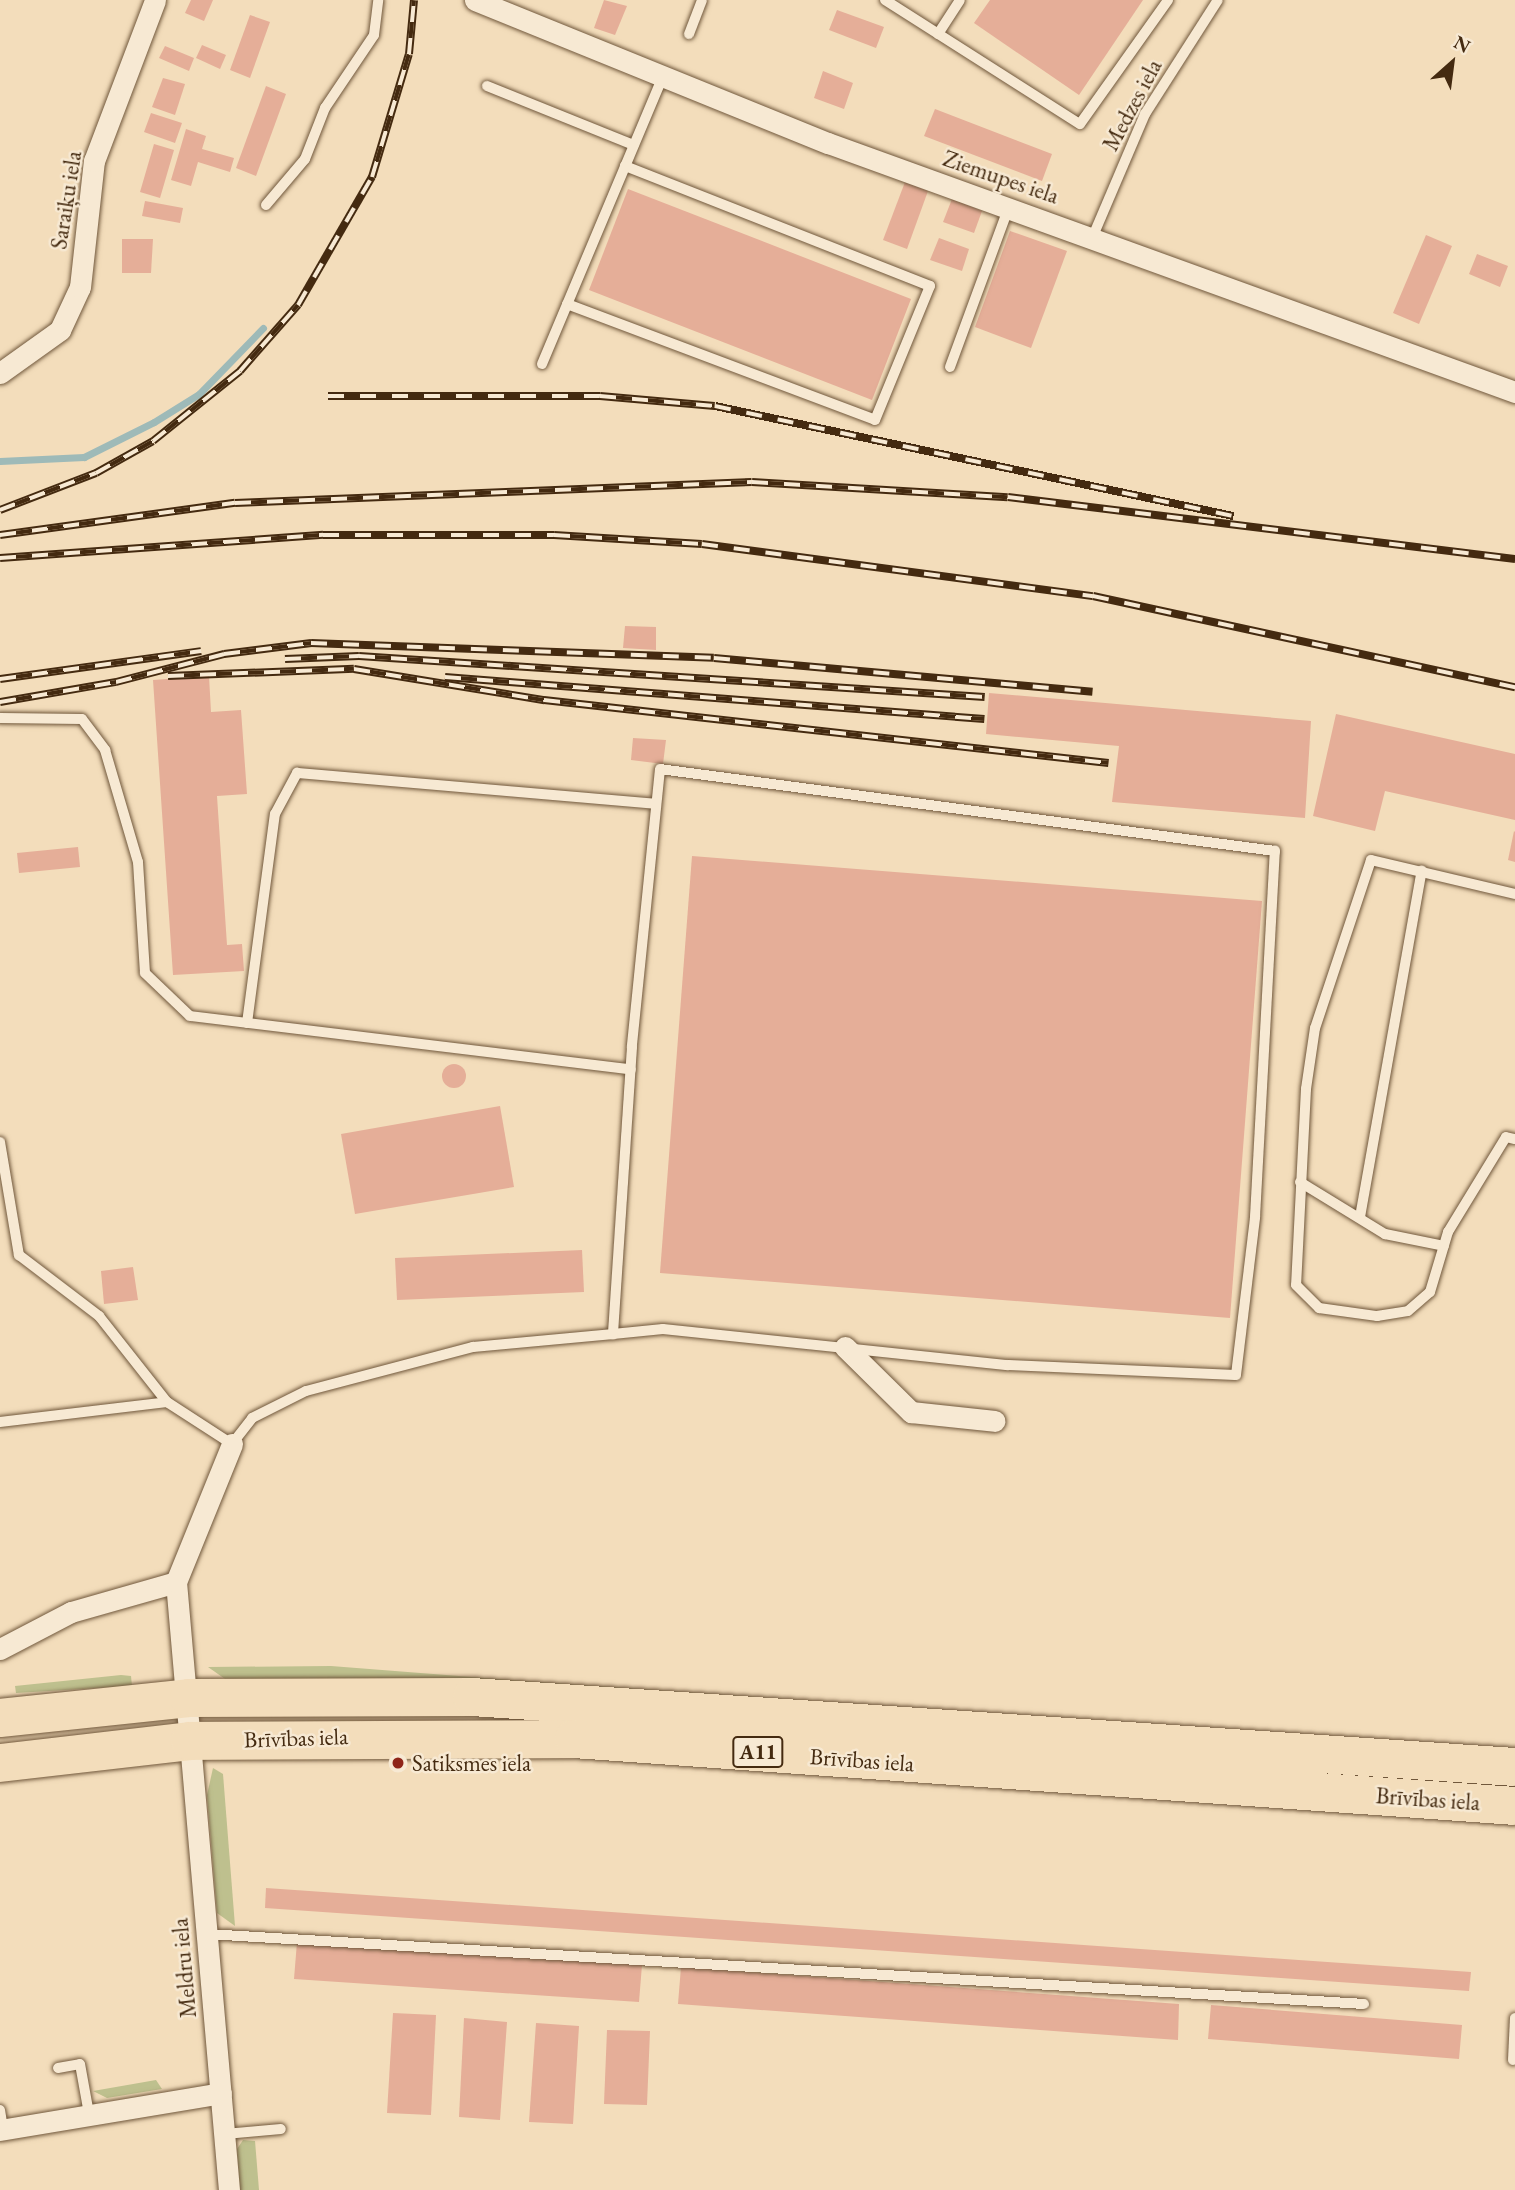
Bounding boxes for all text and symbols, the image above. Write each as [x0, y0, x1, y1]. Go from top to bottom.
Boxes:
north arrow [1417, 28, 1487, 98]
text: N [1449, 29, 1475, 59]
street label: Medzes iela [1096, 55, 1168, 155]
street label: Ziemupes iela [939, 144, 1063, 210]
street label: Saraiķu iela [45, 149, 87, 251]
street label: Brīvības iela [243, 1722, 349, 1754]
road number: A11 [732, 1734, 784, 1770]
street label: Brīvības iela [809, 1743, 915, 1777]
place label: Satiksmes iela [412, 1749, 531, 1777]
marker: Satiksmes iela [390, 1755, 406, 1771]
street label: Brīvības iela [1375, 1782, 1481, 1816]
street label: Meldru iela [166, 1917, 202, 2019]

